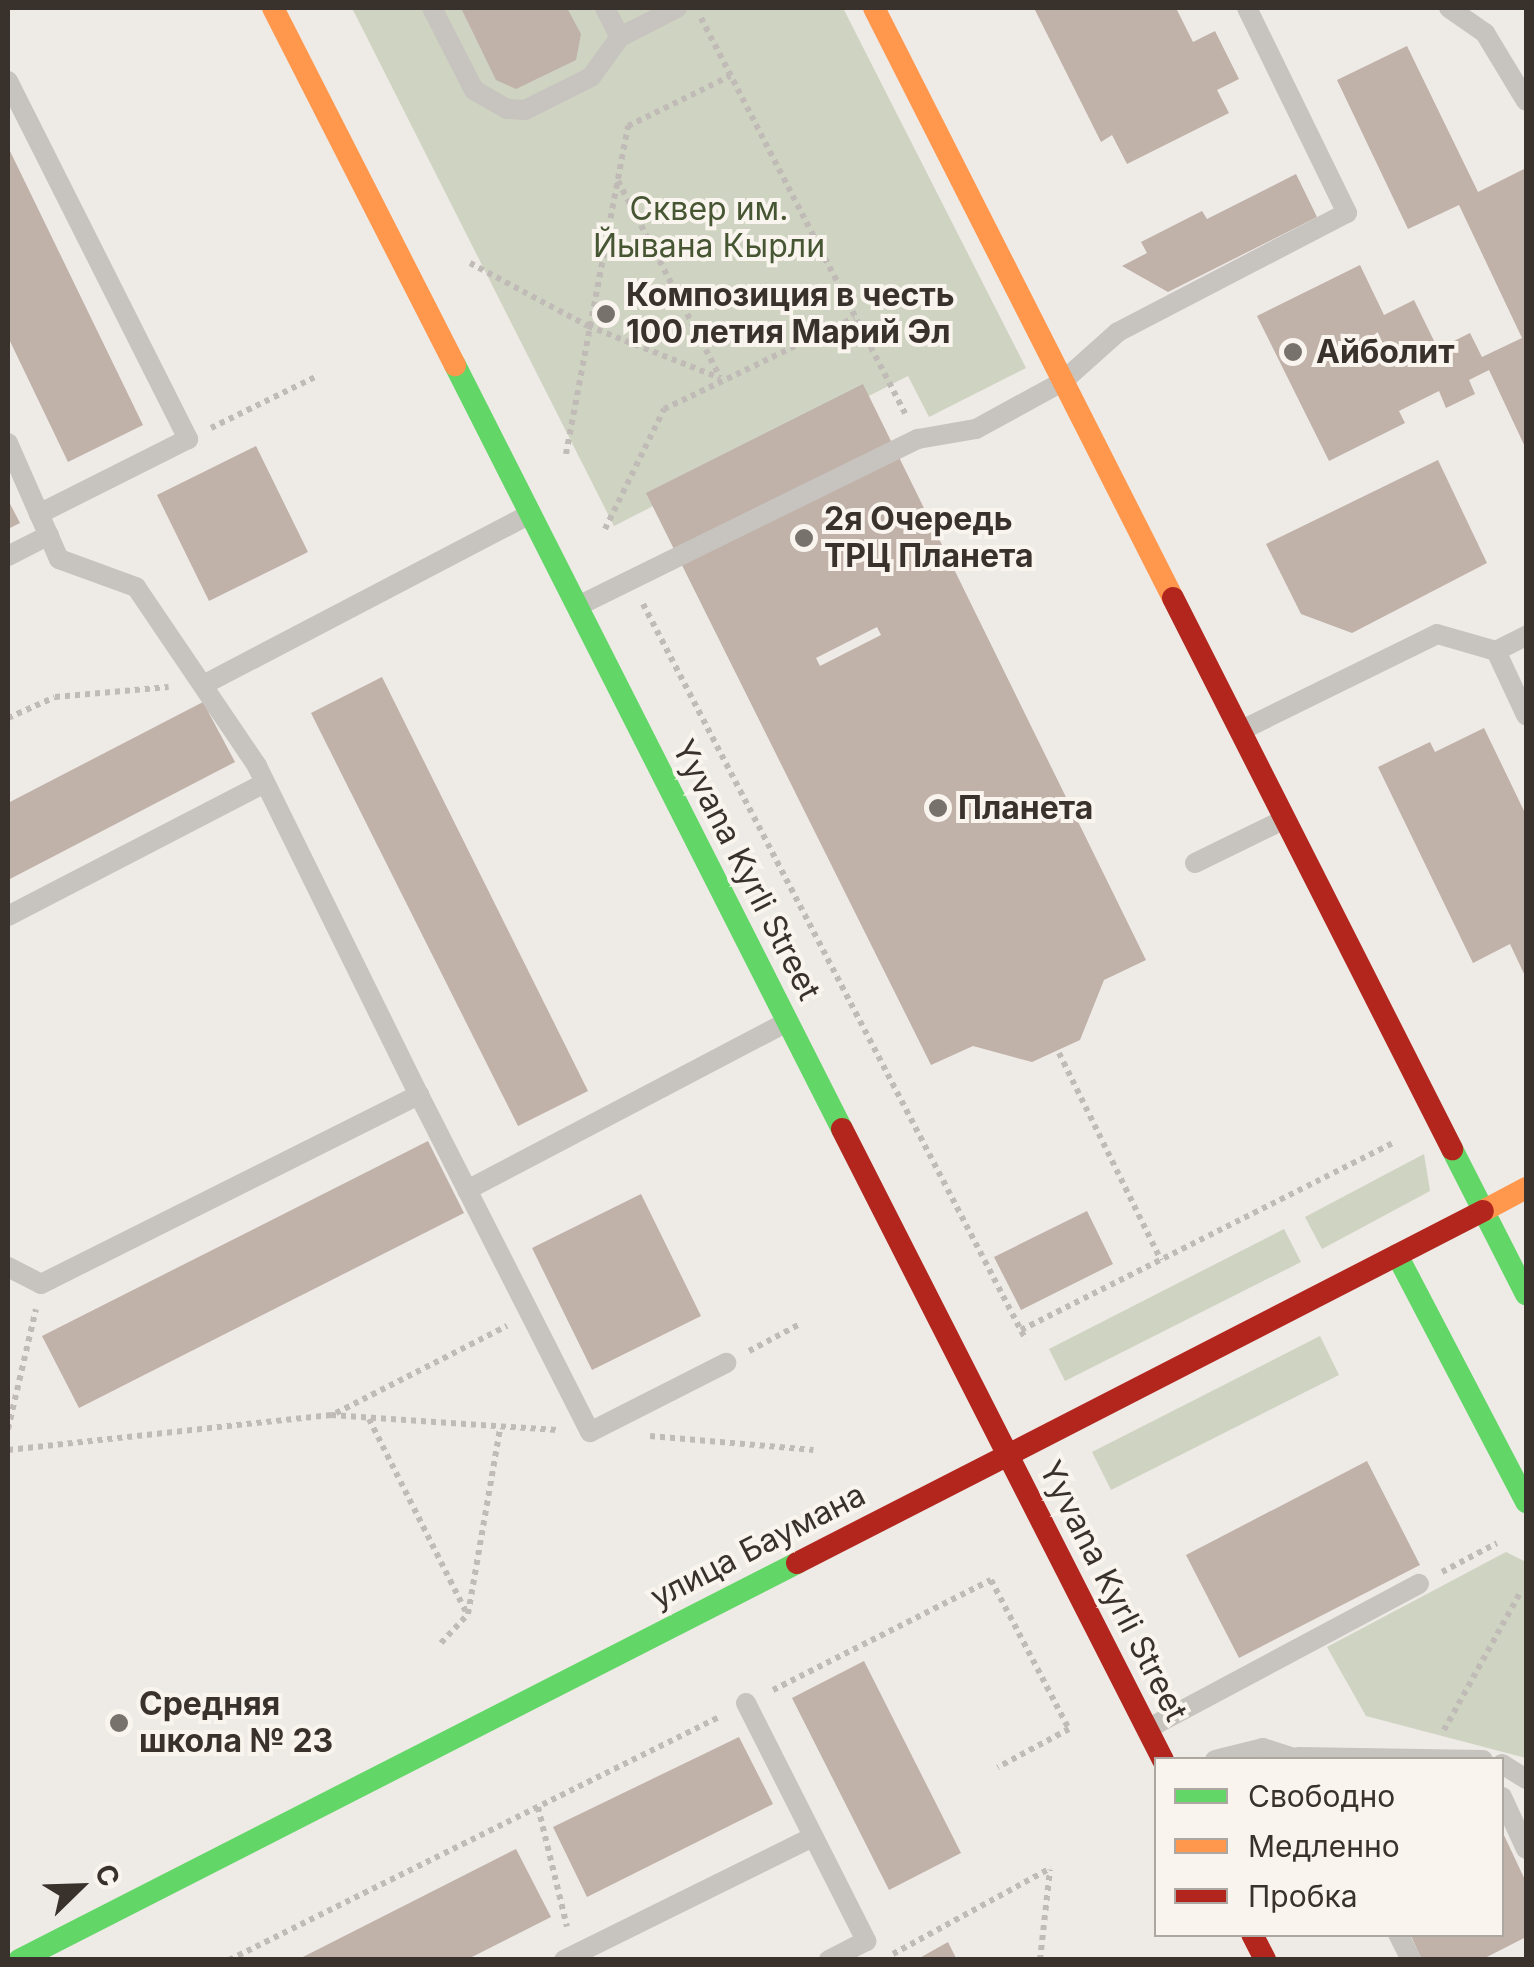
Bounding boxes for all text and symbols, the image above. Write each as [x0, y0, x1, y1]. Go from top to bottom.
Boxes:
park label: Сквер им. Йывана Кырли [593, 191, 825, 266]
place label: Композиция в честь 100 летия Марий Эл [626, 277, 955, 352]
marker: Композиция в честь 100 летия Марий Эл [595, 303, 617, 325]
place label: Айболит [1316, 333, 1455, 371]
marker: Айболит [1280, 339, 1306, 365]
place label: 2я Очередь ТРЦ Планета [824, 501, 1033, 576]
marker: 2я Очередь ТРЦ Планета [793, 527, 815, 549]
street label: Yyvana Kyrli Street [664, 733, 828, 1007]
place label: Планета [958, 789, 1093, 827]
marker: Планета [927, 797, 949, 819]
street label: Yyvana Kyrli Street [1031, 1454, 1195, 1728]
street label: улица Баумана [644, 1475, 872, 1617]
place label: Средняя школа № 23 [139, 1686, 333, 1761]
marker: Средняя школа № 23 [108, 1712, 130, 1734]
legend [1154, 1757, 1504, 1937]
text: Свободно [1248, 1778, 1395, 1814]
text: Медленно [1248, 1828, 1400, 1864]
north arrow [30, 1837, 130, 1937]
text: С [88, 1859, 127, 1891]
text: Пробка [1248, 1878, 1358, 1914]

